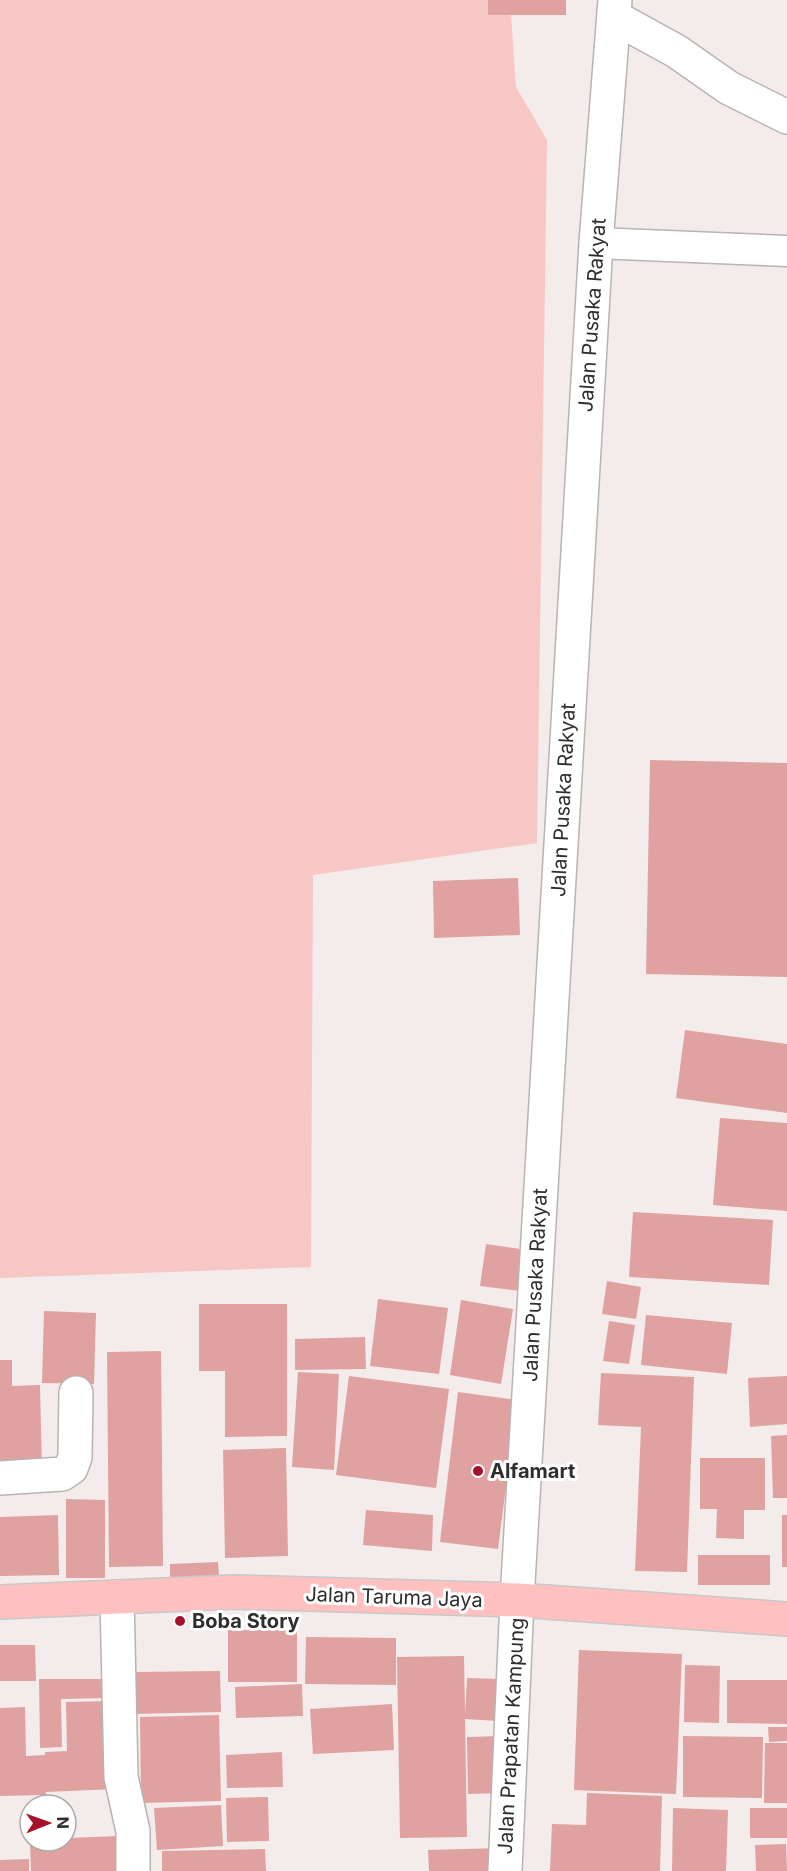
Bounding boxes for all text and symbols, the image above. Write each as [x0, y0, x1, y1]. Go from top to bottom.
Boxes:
street label: Jalan Pusaka Rakyat [573, 217, 611, 413]
street label: Jalan Pusaka Rakyat [546, 702, 580, 898]
street label: Jalan Pusaka Rakyat [518, 1187, 552, 1383]
place label: Alfamart [490, 1459, 575, 1483]
marker: Alfamart [471, 1464, 485, 1478]
street label: Jalan Taruma Jaya [305, 1582, 483, 1612]
place label: Boba Story [192, 1609, 300, 1633]
marker: Boba Story [173, 1614, 187, 1628]
street label: Jalan Prapatan Kampung [493, 1617, 529, 1855]
north arrow [18, 1793, 78, 1853]
text: N [53, 1816, 73, 1829]

